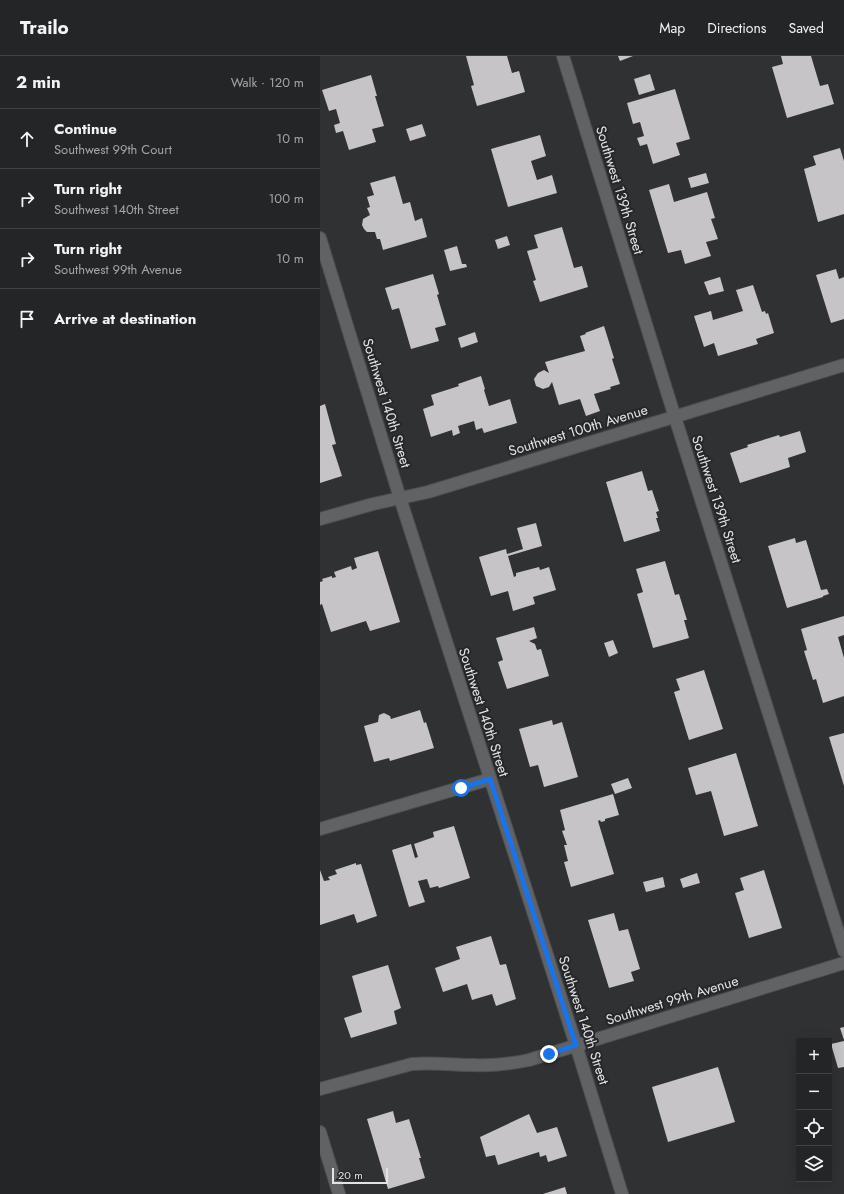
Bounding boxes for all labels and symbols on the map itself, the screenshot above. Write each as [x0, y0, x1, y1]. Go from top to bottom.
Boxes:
street label: Southwest 139th Street [591, 123, 649, 257]
street label: Southwest 140th Street [358, 336, 416, 471]
street label: Southwest 100th Avenue [506, 399, 650, 461]
street label: Southwest 139th Street [687, 432, 747, 566]
street label: Southwest 140th Street [454, 645, 514, 780]
route start [452, 779, 470, 797]
street label: Southwest 140th Street [554, 953, 614, 1088]
street label: Southwest 99th Avenue [603, 970, 741, 1030]
route end [540, 1045, 558, 1063]
scale bar [332, 1166, 388, 1185]

